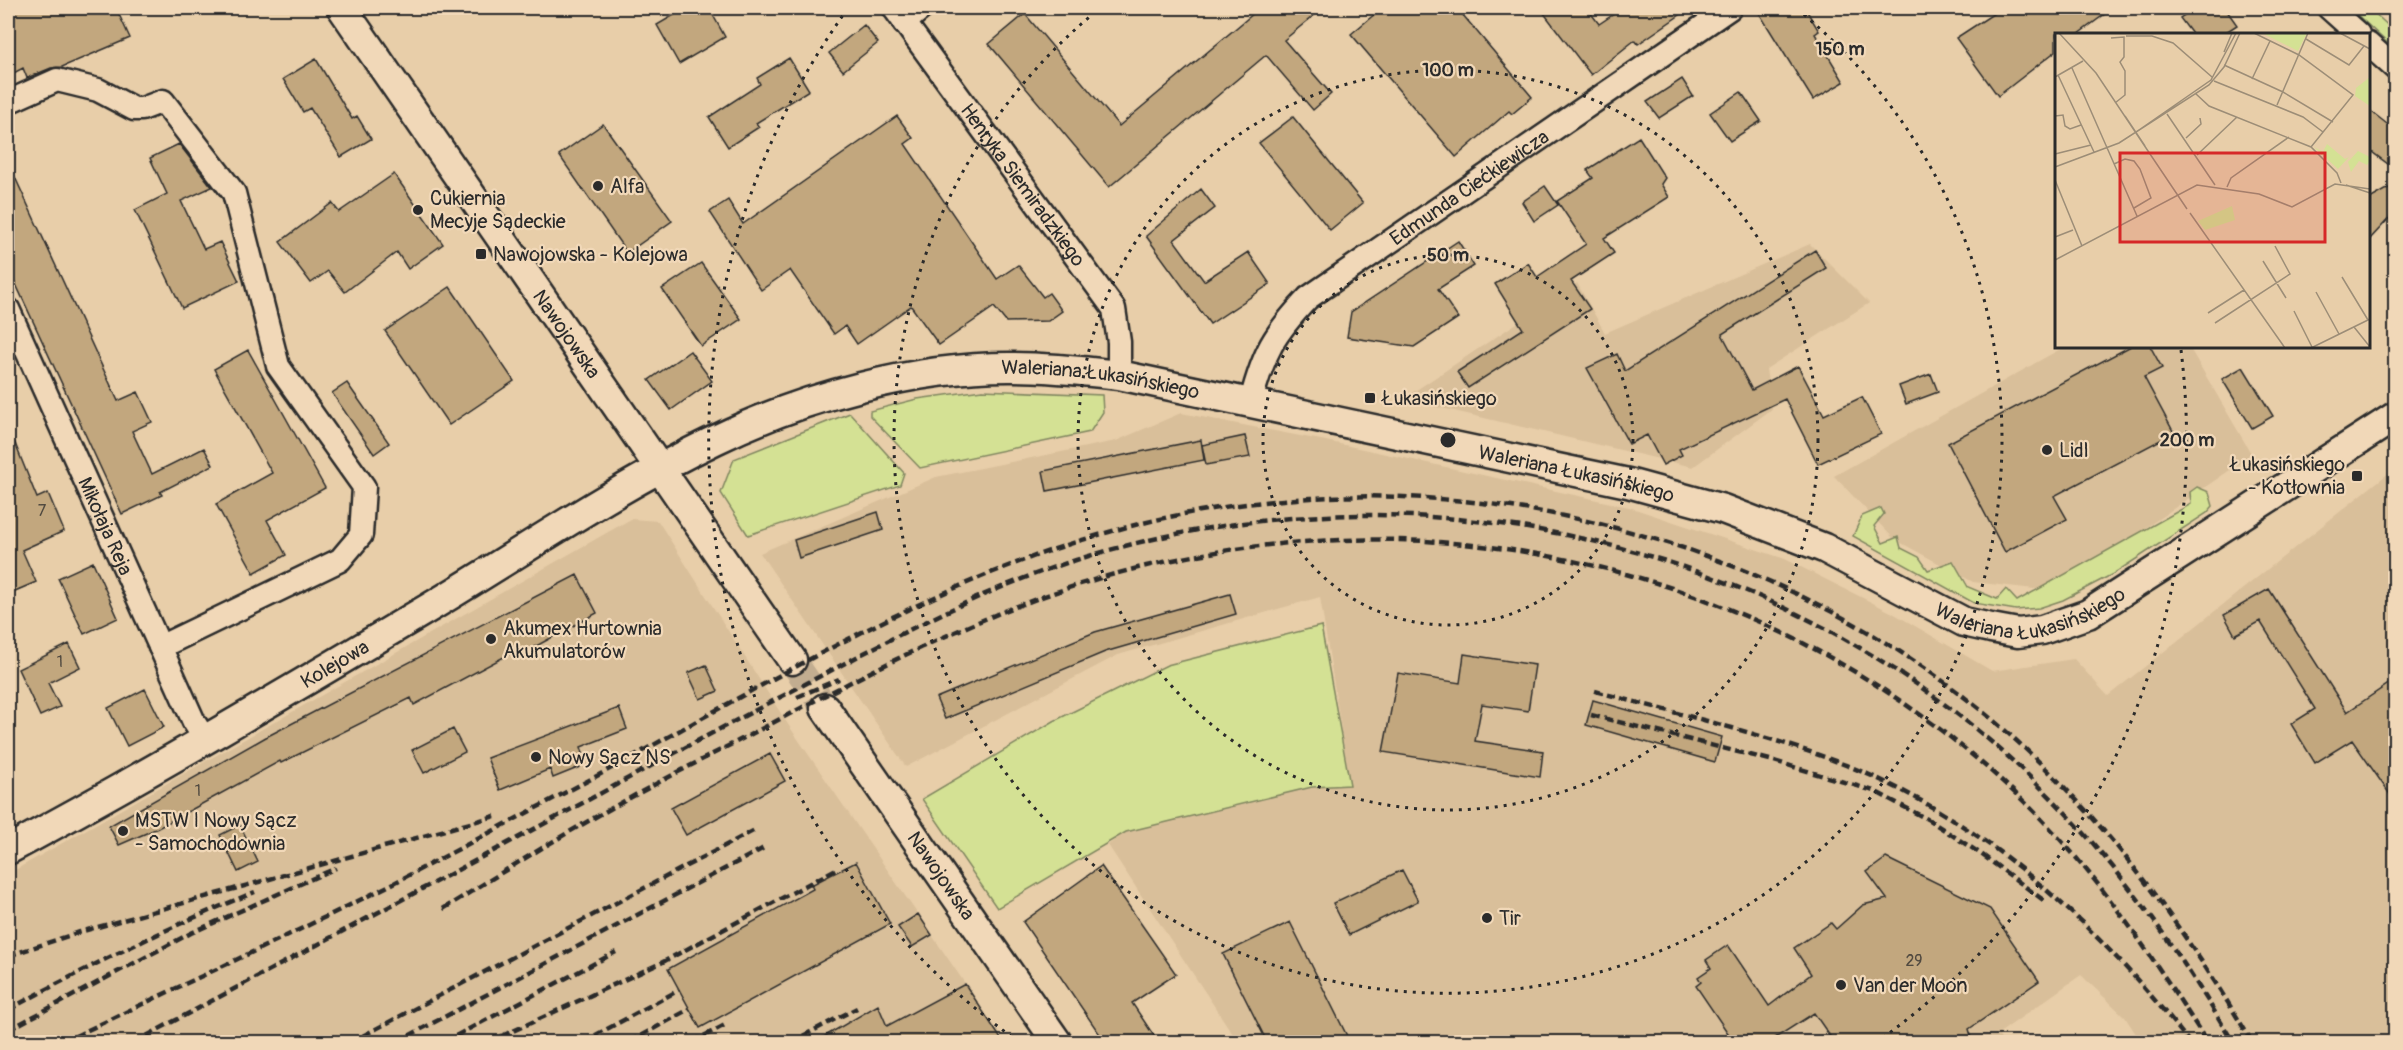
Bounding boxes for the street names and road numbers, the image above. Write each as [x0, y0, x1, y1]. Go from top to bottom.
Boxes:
street label: Henryka Siemiradzkiego [955, 98, 1091, 271]
street label: Edmunda Ciećkiewicza [1385, 124, 1554, 251]
street label: Nawojowska [528, 285, 606, 383]
street label: Waleriana Łukasińskiego [1001, 354, 1202, 404]
street label: Waleriana Łukasińskiego [1476, 439, 1677, 508]
street label: Mikołaja Reja [73, 473, 139, 579]
street label: Waleriana Łukasińskiego [1931, 581, 2130, 646]
street label: Kolejowa [296, 634, 373, 694]
street label: Nawojowska [902, 826, 981, 925]

